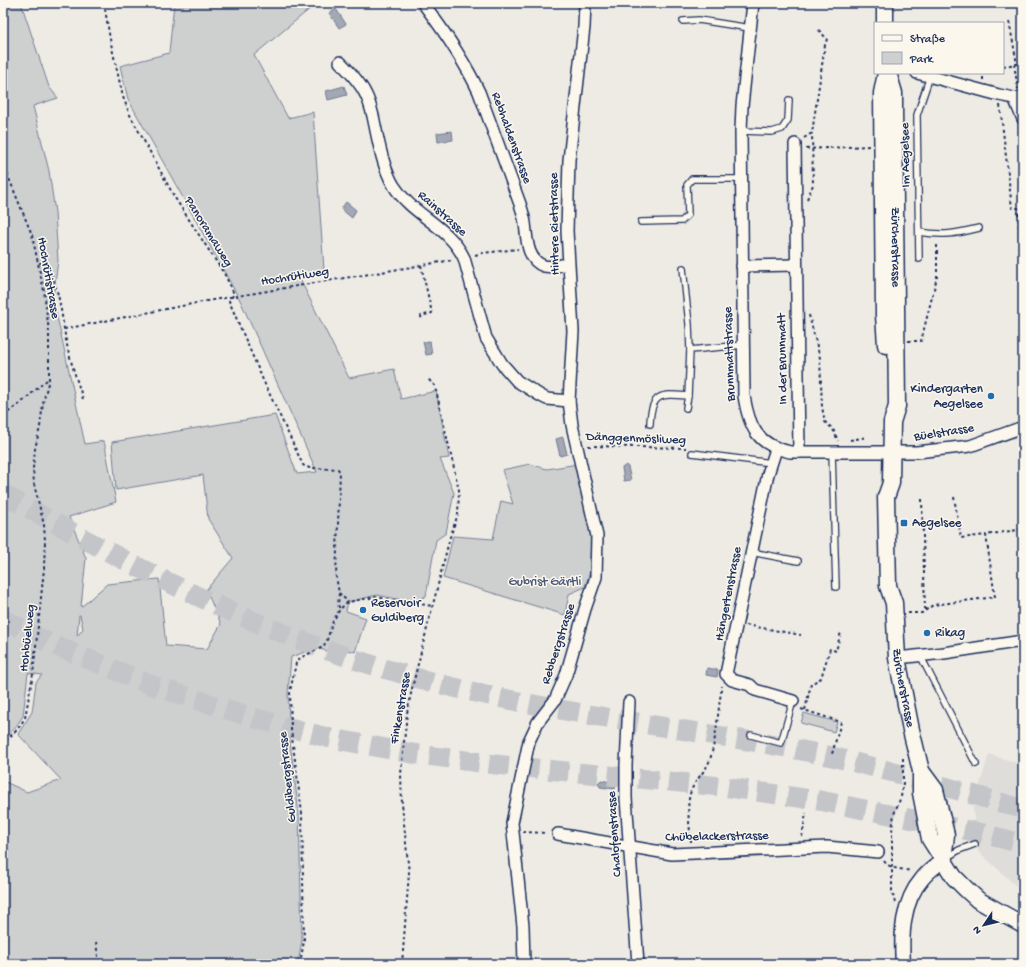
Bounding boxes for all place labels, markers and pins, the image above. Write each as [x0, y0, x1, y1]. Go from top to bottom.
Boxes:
place label: Kindergarten Aegelsee [911, 382, 984, 412]
marker: Kindergarten Aegelsee [986, 391, 996, 401]
place label: Aegelsee [912, 516, 962, 531]
marker: Aegelsee [899, 518, 909, 528]
place label: Reservoir Guldiberg [371, 596, 424, 626]
marker: Reservoir Guldiberg [358, 605, 368, 615]
place label: Rikag [935, 626, 965, 641]
marker: Rikag [922, 628, 932, 638]

